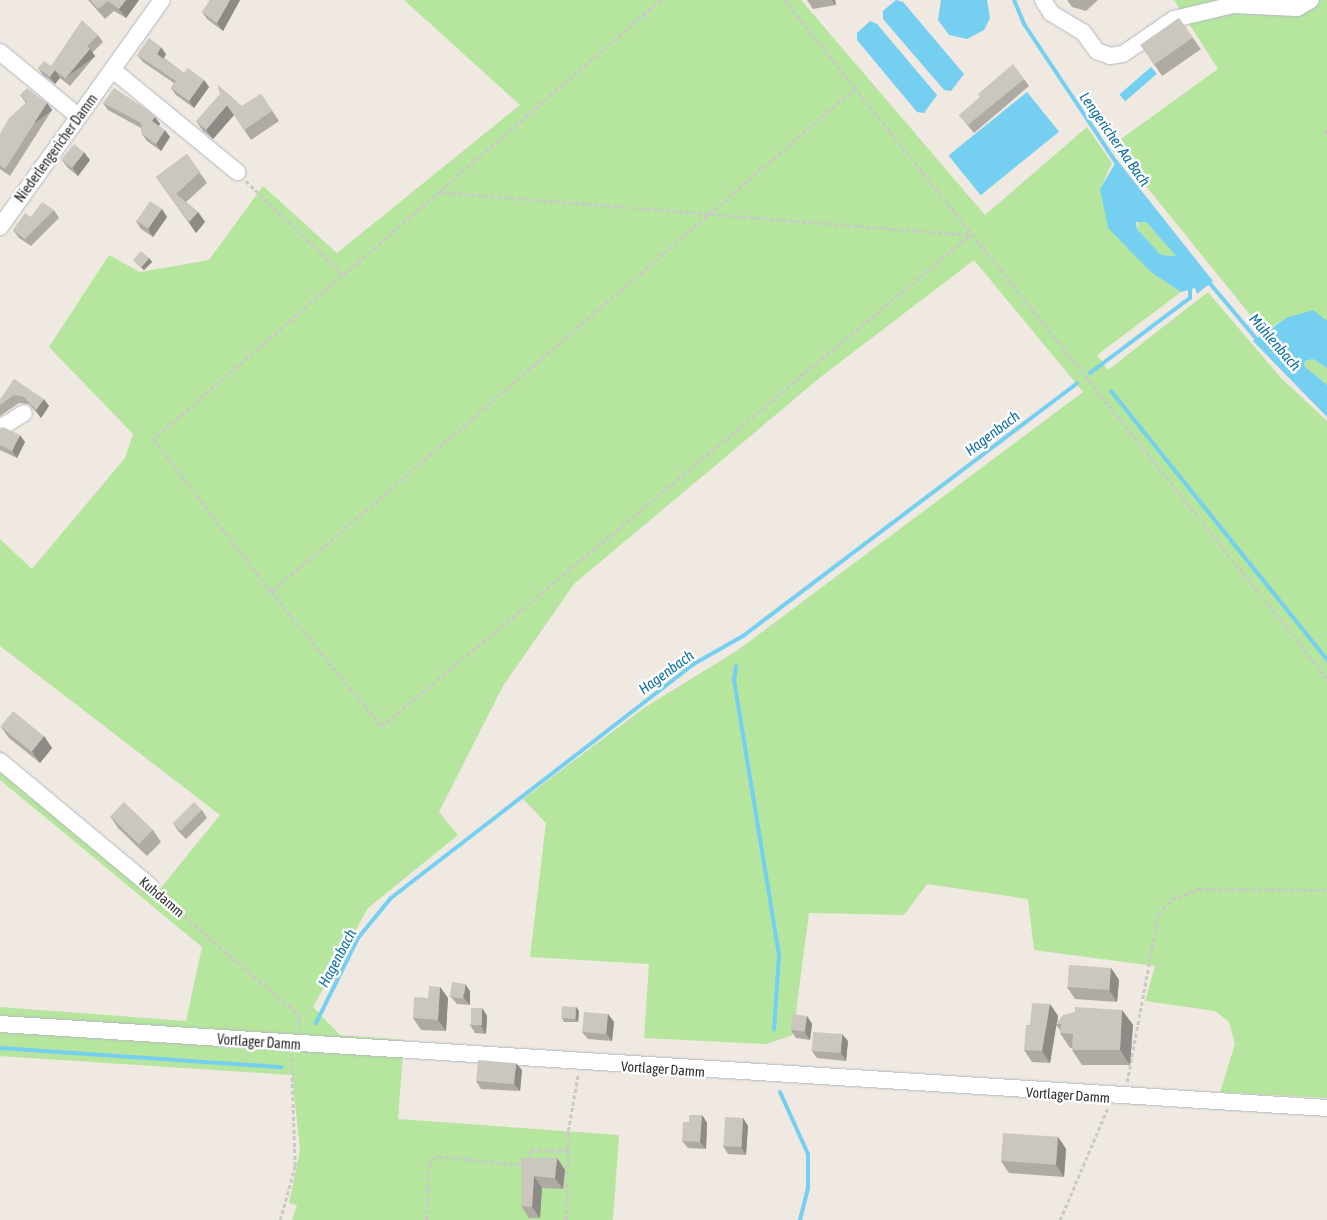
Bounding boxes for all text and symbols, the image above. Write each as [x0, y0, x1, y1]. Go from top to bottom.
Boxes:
water label: Lengericher Aa Bach [1076, 88, 1154, 190]
street label: Niederlengericher Damm [11, 91, 101, 205]
water label: Mühlenbach [1245, 310, 1305, 374]
water label: Hagenbach [961, 407, 1023, 459]
water label: Hagenbach [635, 646, 697, 698]
street label: Kuhdamm [136, 873, 188, 921]
water label: Hagenbach [314, 926, 360, 990]
street label: Vortlager Damm [217, 1031, 301, 1053]
street label: Vortlager Damm [621, 1058, 705, 1080]
street label: Vortlager Damm [1026, 1084, 1110, 1106]

